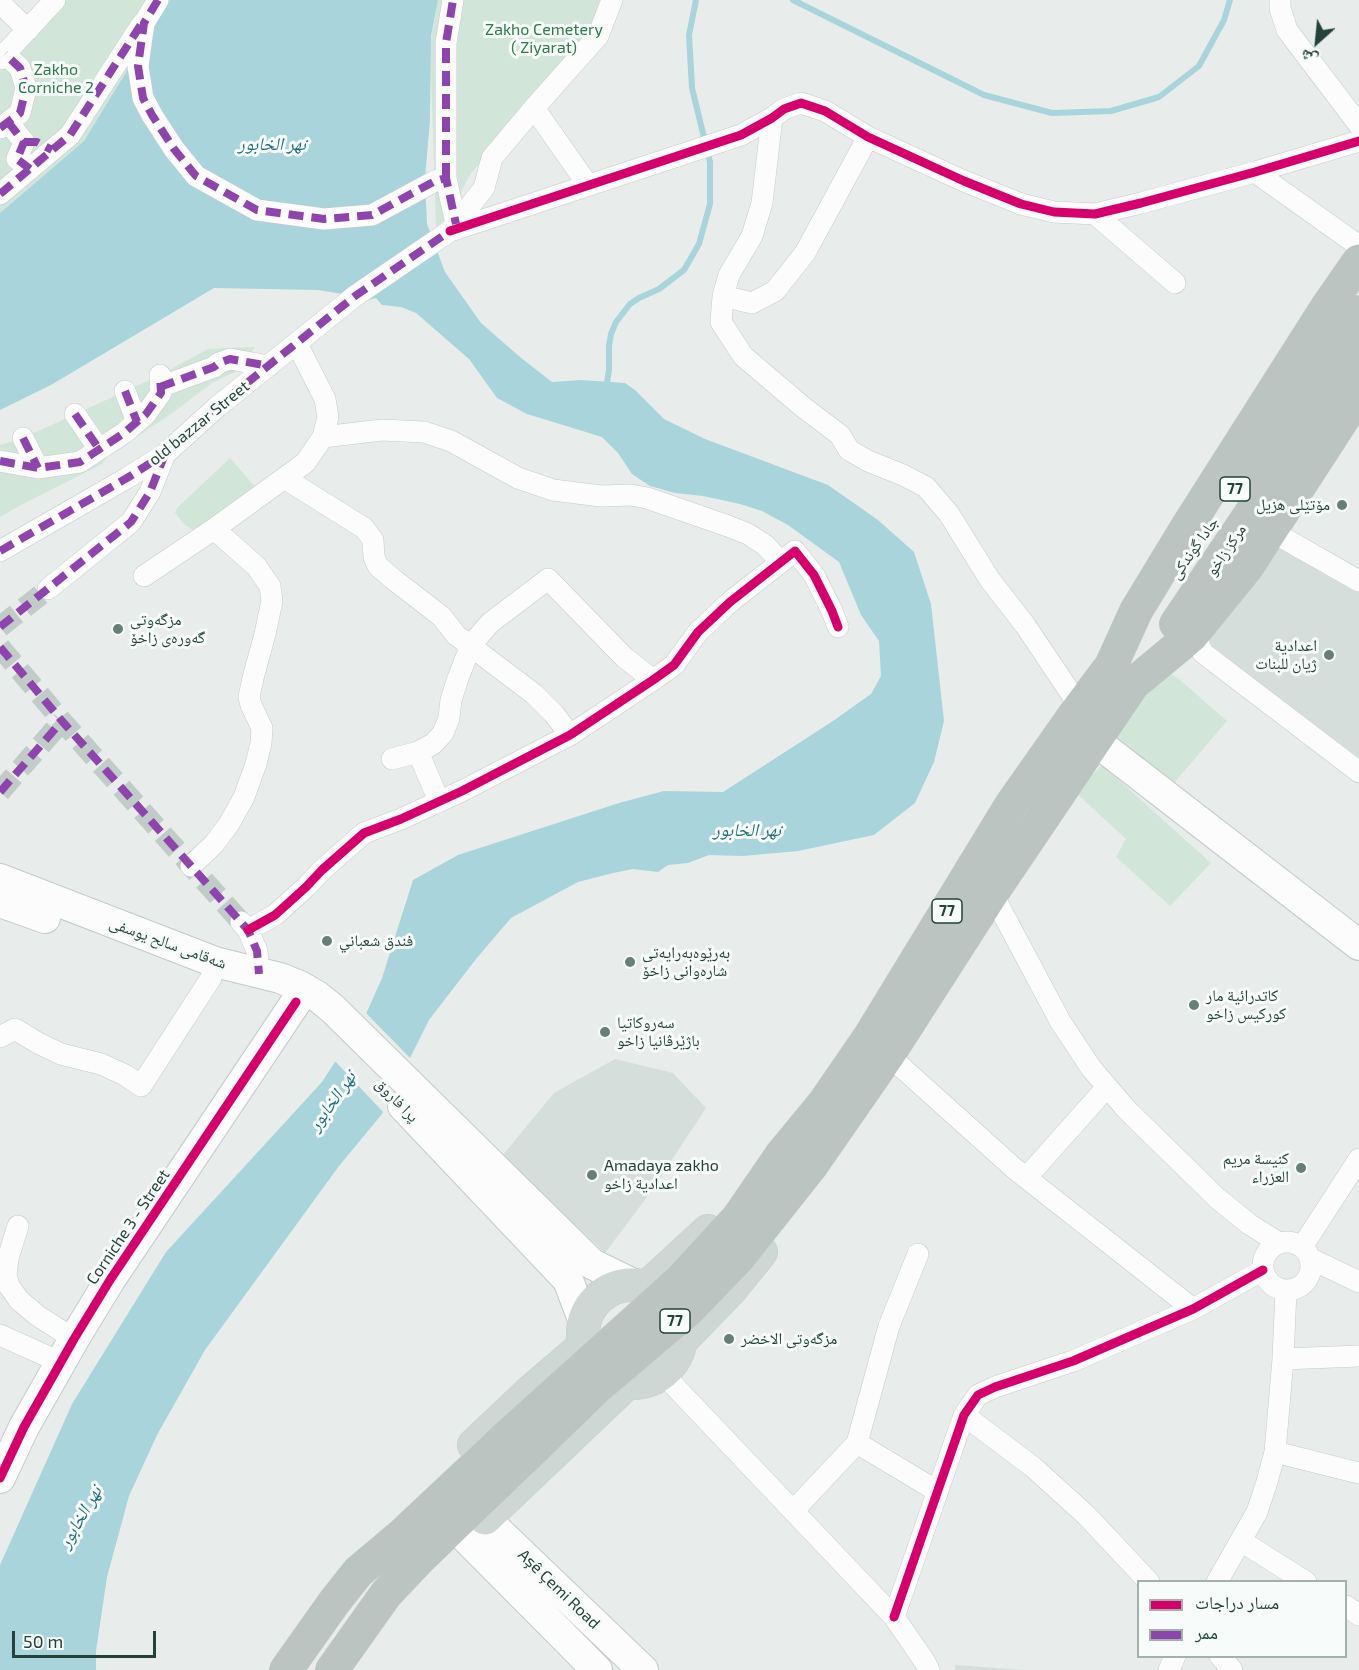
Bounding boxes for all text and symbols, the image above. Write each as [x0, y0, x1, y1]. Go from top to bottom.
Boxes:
north arrow [1287, 12, 1347, 72]
park label: Zakho Cemetery ( Ziyarat) [485, 20, 603, 58]
text: ش [1297, 46, 1320, 71]
park label: Zakho Corniche 2 [18, 60, 94, 98]
water label: نهر الخابور [238, 133, 306, 155]
street label: old bazzar Street [145, 377, 253, 469]
road number: 77 [1220, 477, 1250, 501]
place label: مۆتێلی هزیل [1256, 495, 1330, 515]
marker: مۆتێلی هزیل [1335, 498, 1349, 512]
street label: جادا گوندکی [1165, 513, 1223, 583]
street label: مركز زاخو [1202, 521, 1250, 579]
place label: مزگەوتی گەورەی زاخۆ [130, 610, 205, 648]
marker: مزگەوتی گەورەی زاخۆ [111, 622, 125, 636]
place label: اعدادية ژیان للبنات [1255, 636, 1317, 674]
marker: اعدادية ژیان للبنات [1322, 648, 1336, 662]
water label: نهر الخابور [713, 819, 781, 841]
road number: 77 [932, 899, 962, 923]
street label: شەقامی سالح یوسفی [107, 913, 229, 973]
place label: فندق شعباني [339, 931, 413, 951]
marker: فندق شعباني [320, 934, 334, 948]
place label: بەڕێوەبەرایەتی شارەوانی زاخۆ [642, 943, 730, 981]
marker: بەڕێوەبەرایەتی شارەوانی زاخۆ [623, 955, 637, 969]
place label: كاتدرائية مار كوركيس زاخو [1206, 986, 1286, 1024]
marker: كاتدرائية مار كوركيس زاخو [1187, 998, 1201, 1012]
place label: سه‌روكاتيا باژێرڤانيا زاخو [617, 1013, 700, 1051]
marker: سه‌روكاتيا باژێرڤانيا زاخو [598, 1025, 612, 1039]
water label: نهر الخابور [304, 1067, 360, 1135]
street label: پرا فاروق [371, 1074, 423, 1126]
place label: كنيسة مريم العزراء [1223, 1149, 1289, 1187]
place label: Amadaya zakho اعدادية زاخو [604, 1156, 719, 1194]
marker: كنيسة مريم العزراء [1294, 1161, 1308, 1175]
street label: Corniche 3 - Street [82, 1166, 174, 1288]
marker: Amadaya zakho اعدادية زاخو [585, 1168, 599, 1182]
road number: 77 [660, 1309, 690, 1333]
place label: مزگەوتی الاخضر [741, 1329, 837, 1349]
marker: مزگەوتی الاخضر [722, 1332, 736, 1346]
water label: نهر الخابور [54, 1482, 106, 1552]
street label: Aşê Çemi Road [514, 1545, 604, 1633]
legend [1137, 1580, 1347, 1658]
text: مسار دراجات [1195, 1591, 1279, 1613]
scale bar [15, 1619, 159, 1657]
text: ممر [1195, 1621, 1218, 1643]
text: 50 m [23, 1630, 63, 1652]

